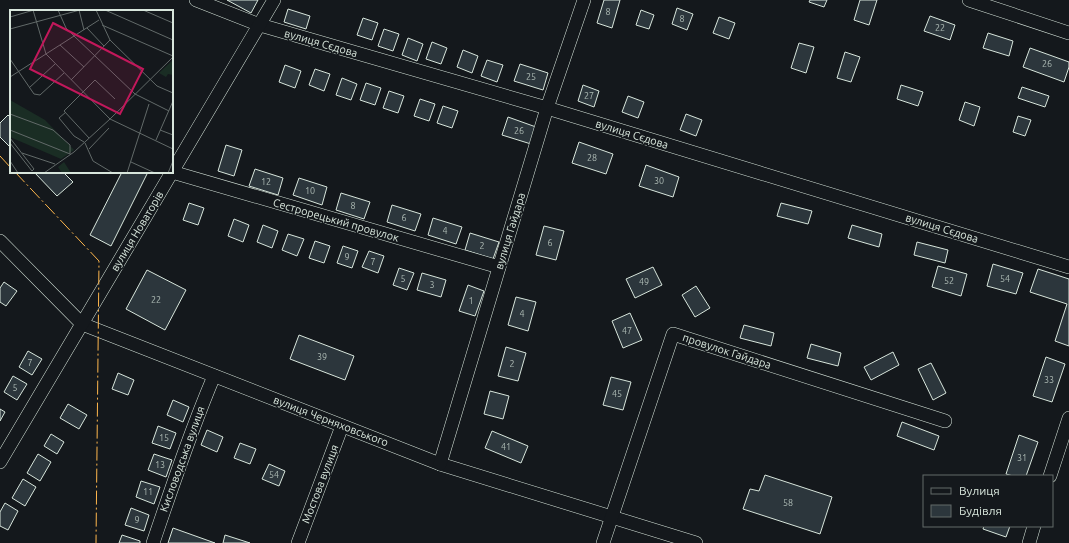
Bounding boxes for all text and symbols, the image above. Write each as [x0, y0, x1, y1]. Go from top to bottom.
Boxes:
house number: 8 [605, 7, 611, 17]
inset map [10, 10, 173, 173]
house number: 8 [679, 14, 685, 24]
house number: 22 [935, 23, 945, 33]
street label: вулиця Сєдова [283, 27, 359, 59]
house number: 26 [1042, 59, 1052, 69]
house number: 25 [526, 72, 536, 82]
house number: 27 [584, 91, 594, 101]
street label: вулиця Сєдова [594, 117, 670, 151]
house number: 26 [514, 126, 524, 136]
house number: 28 [587, 153, 597, 163]
house number: 30 [654, 176, 664, 186]
house number: 12 [261, 177, 271, 187]
house number: 10 [305, 186, 315, 196]
street label: вулиця Новаторів [108, 189, 166, 273]
street label: вулиця Гайдара [493, 191, 527, 271]
street label: Сестрорецький провулок [272, 196, 401, 244]
house number: 8 [350, 201, 356, 211]
street label: вулиця Сєдова [904, 211, 980, 245]
house number: 6 [401, 213, 407, 223]
house number: 4 [442, 226, 448, 236]
house number: 6 [547, 238, 553, 248]
house number: 2 [479, 241, 485, 251]
house number: 9 [344, 252, 350, 262]
house number: 7 [370, 257, 376, 267]
house number: 5 [400, 274, 406, 284]
house number: 54 [1000, 274, 1010, 284]
house number: 52 [944, 276, 954, 286]
house number: 49 [639, 277, 649, 287]
house number: 3 [429, 280, 435, 290]
house number: 22 [151, 295, 161, 305]
house number: 1 [468, 296, 474, 306]
house number: 4 [519, 309, 525, 319]
house number: 47 [622, 326, 632, 336]
street label: провулок Гайдара [681, 331, 773, 371]
house number: 39 [317, 352, 327, 362]
house number: 7 [27, 358, 33, 368]
house number: 2 [509, 359, 515, 369]
house number: 33 [1044, 375, 1054, 385]
house number: 5 [12, 383, 18, 393]
house number: 45 [612, 389, 622, 399]
street label: вулиця Черняховського [272, 394, 390, 448]
street label: Кисловодська вулиця [157, 405, 207, 513]
house number: 15 [159, 433, 169, 443]
house number: 41 [501, 442, 511, 452]
street label: Мостова вулиця [299, 443, 341, 525]
house number: 31 [1017, 453, 1027, 463]
house number: 13 [155, 460, 165, 470]
house number: 54 [269, 470, 279, 480]
legend [923, 475, 1053, 527]
text: Вулиця [959, 484, 1000, 497]
house number: 11 [143, 487, 153, 497]
house number: 58 [783, 498, 793, 508]
text: Будівля [959, 504, 1002, 517]
house number: 9 [134, 515, 140, 525]

